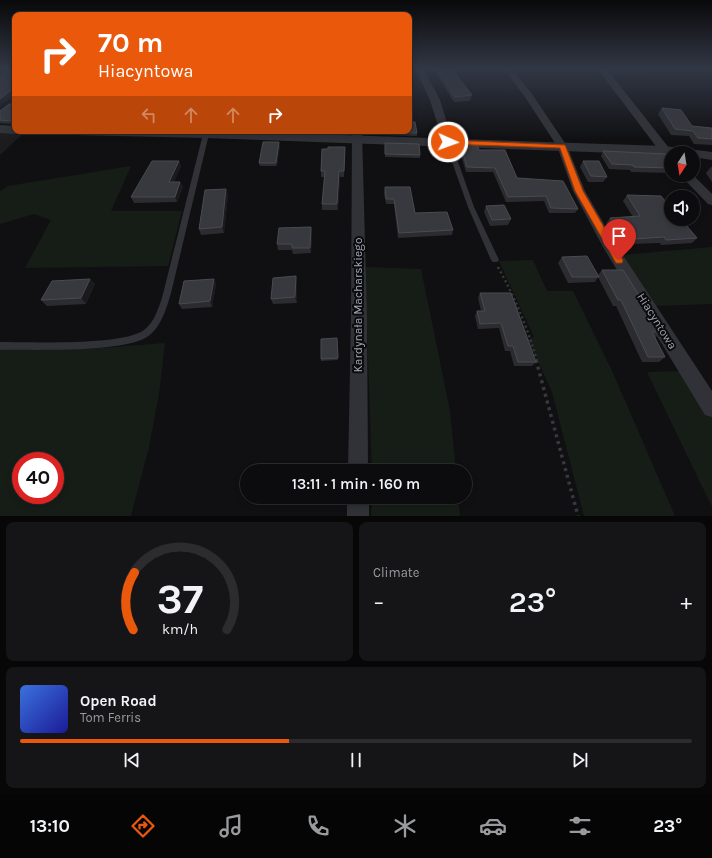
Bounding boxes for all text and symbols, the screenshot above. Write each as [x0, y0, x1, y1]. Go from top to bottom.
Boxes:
text: 70 m [98, 26, 163, 59]
icon: right [32, 28, 84, 80]
text: Hiacyntowa [98, 60, 193, 82]
icon: left [138, 104, 160, 126]
icon: ahead [180, 104, 202, 126]
icon: ahead [222, 104, 244, 126]
icon: right [264, 104, 286, 126]
position arrow [427, 121, 469, 163]
north arrow [664, 146, 700, 182]
map controls [664, 146, 700, 226]
button: sound [664, 190, 700, 226]
pin [602, 219, 636, 260]
icon: arrive [608, 225, 630, 247]
street label: Kardynała Macharskiego [351, 238, 365, 372]
street label: Hiacyntowa [634, 290, 680, 352]
speed limit sign: 40 [12, 452, 64, 504]
text: 13:11 · 1 min · 160 m [292, 475, 420, 493]
text: Climate [373, 565, 419, 580]
text: 37 [156, 574, 203, 622]
text: 23° [509, 584, 556, 620]
text: − [373, 589, 385, 615]
text: + [680, 589, 692, 615]
text: km/h [161, 620, 198, 637]
text: Open Road [80, 692, 157, 710]
text: Tom Ferris [80, 710, 141, 725]
icon: previous [121, 749, 143, 771]
icon: pause [345, 749, 367, 771]
icon: next [569, 749, 591, 771]
icon: directions [129, 812, 157, 840]
icon: music [217, 812, 245, 840]
icon: phone [304, 812, 332, 840]
icon: climate [391, 812, 419, 840]
icon: car [479, 812, 507, 840]
icon: filters [566, 812, 594, 840]
text: 13:10 [30, 815, 70, 837]
text: 23° [653, 815, 682, 837]

